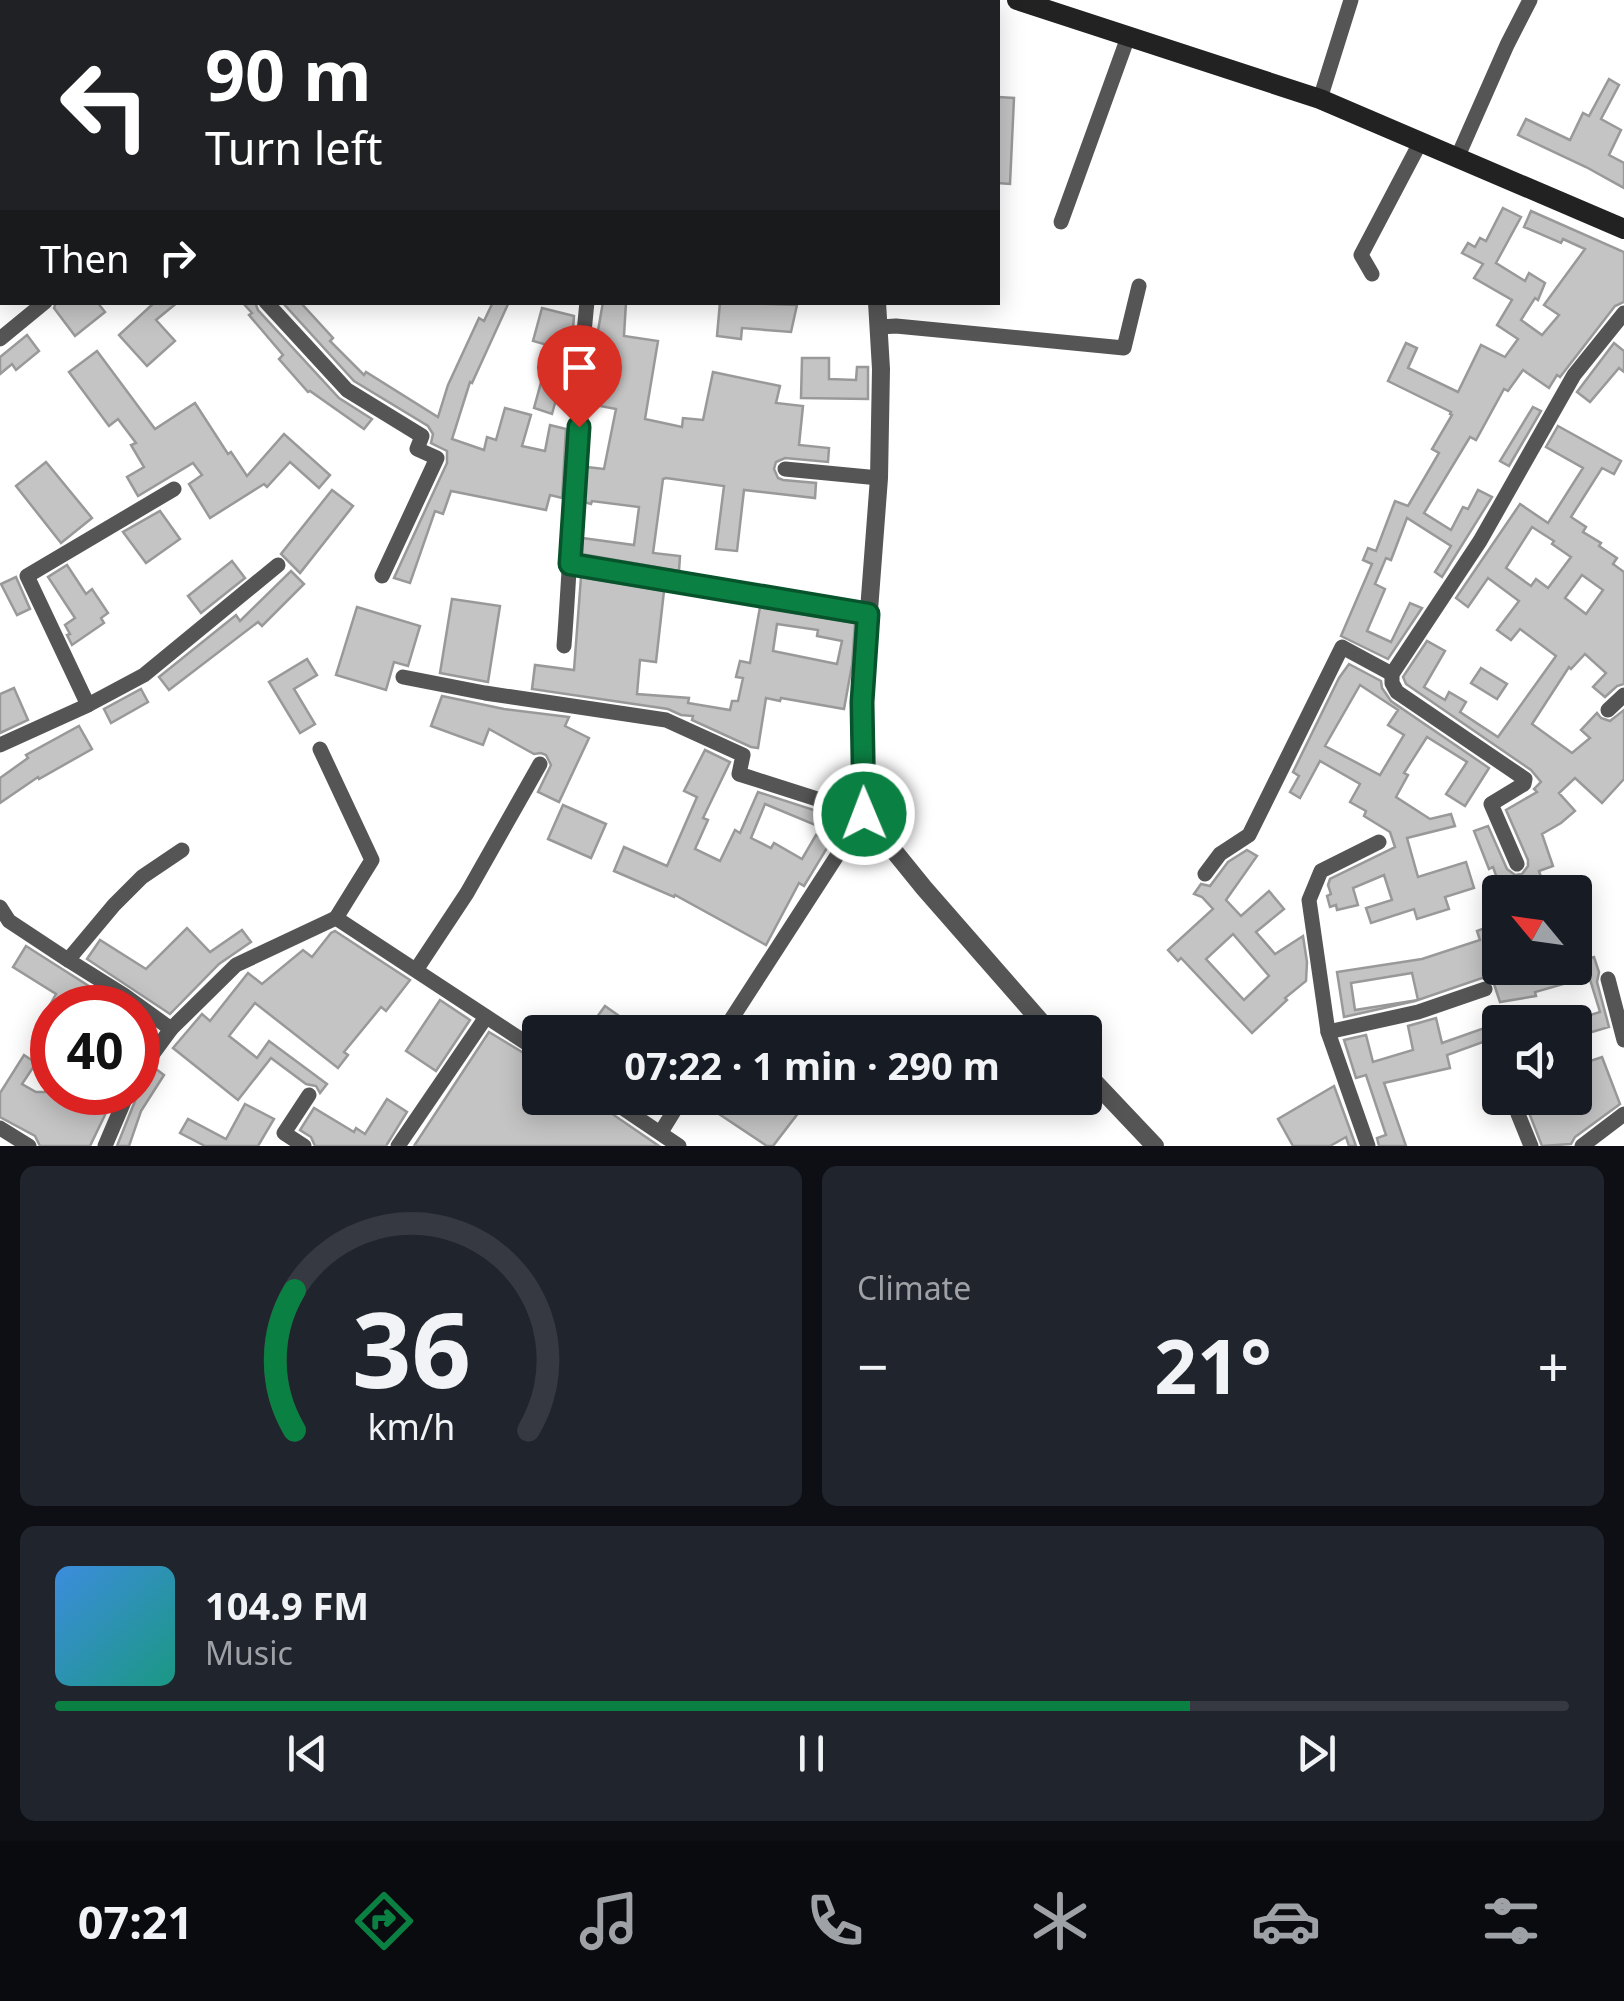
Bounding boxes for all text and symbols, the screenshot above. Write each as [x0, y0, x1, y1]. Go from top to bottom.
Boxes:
text: 90 m [205, 26, 372, 122]
icon: left [40, 40, 170, 170]
text: Turn left [205, 117, 382, 178]
icon: right [150, 230, 205, 285]
text: Then [40, 232, 130, 284]
pin [537, 325, 622, 428]
icon: arrive [552, 340, 607, 395]
position arrow [812, 762, 916, 866]
north arrow [1482, 875, 1592, 985]
map controls [1482, 875, 1592, 1115]
speed limit sign: 40 [30, 985, 160, 1115]
button: sound [1482, 1005, 1592, 1115]
text: 07:22 · 1 min · 290 m [624, 1039, 1000, 1091]
text: Climate [857, 1266, 971, 1309]
text: 36 [352, 1277, 470, 1418]
text: 21° [1154, 1314, 1272, 1416]
text: − [857, 1328, 888, 1403]
text: + [1538, 1328, 1569, 1403]
text: km/h [367, 1402, 455, 1450]
text: 104.9 FM [205, 1579, 369, 1631]
text: Music [205, 1631, 293, 1674]
icon: previous [280, 1726, 335, 1781]
icon: pause [784, 1726, 839, 1781]
icon: next [1289, 1726, 1344, 1781]
icon: directions [349, 1886, 419, 1956]
icon: music [574, 1886, 644, 1956]
icon: phone [800, 1886, 870, 1956]
icon: climate [1025, 1886, 1095, 1956]
icon: car [1251, 1886, 1321, 1956]
icon: filters [1476, 1886, 1546, 1956]
text: 07:21 [78, 1891, 193, 1952]

